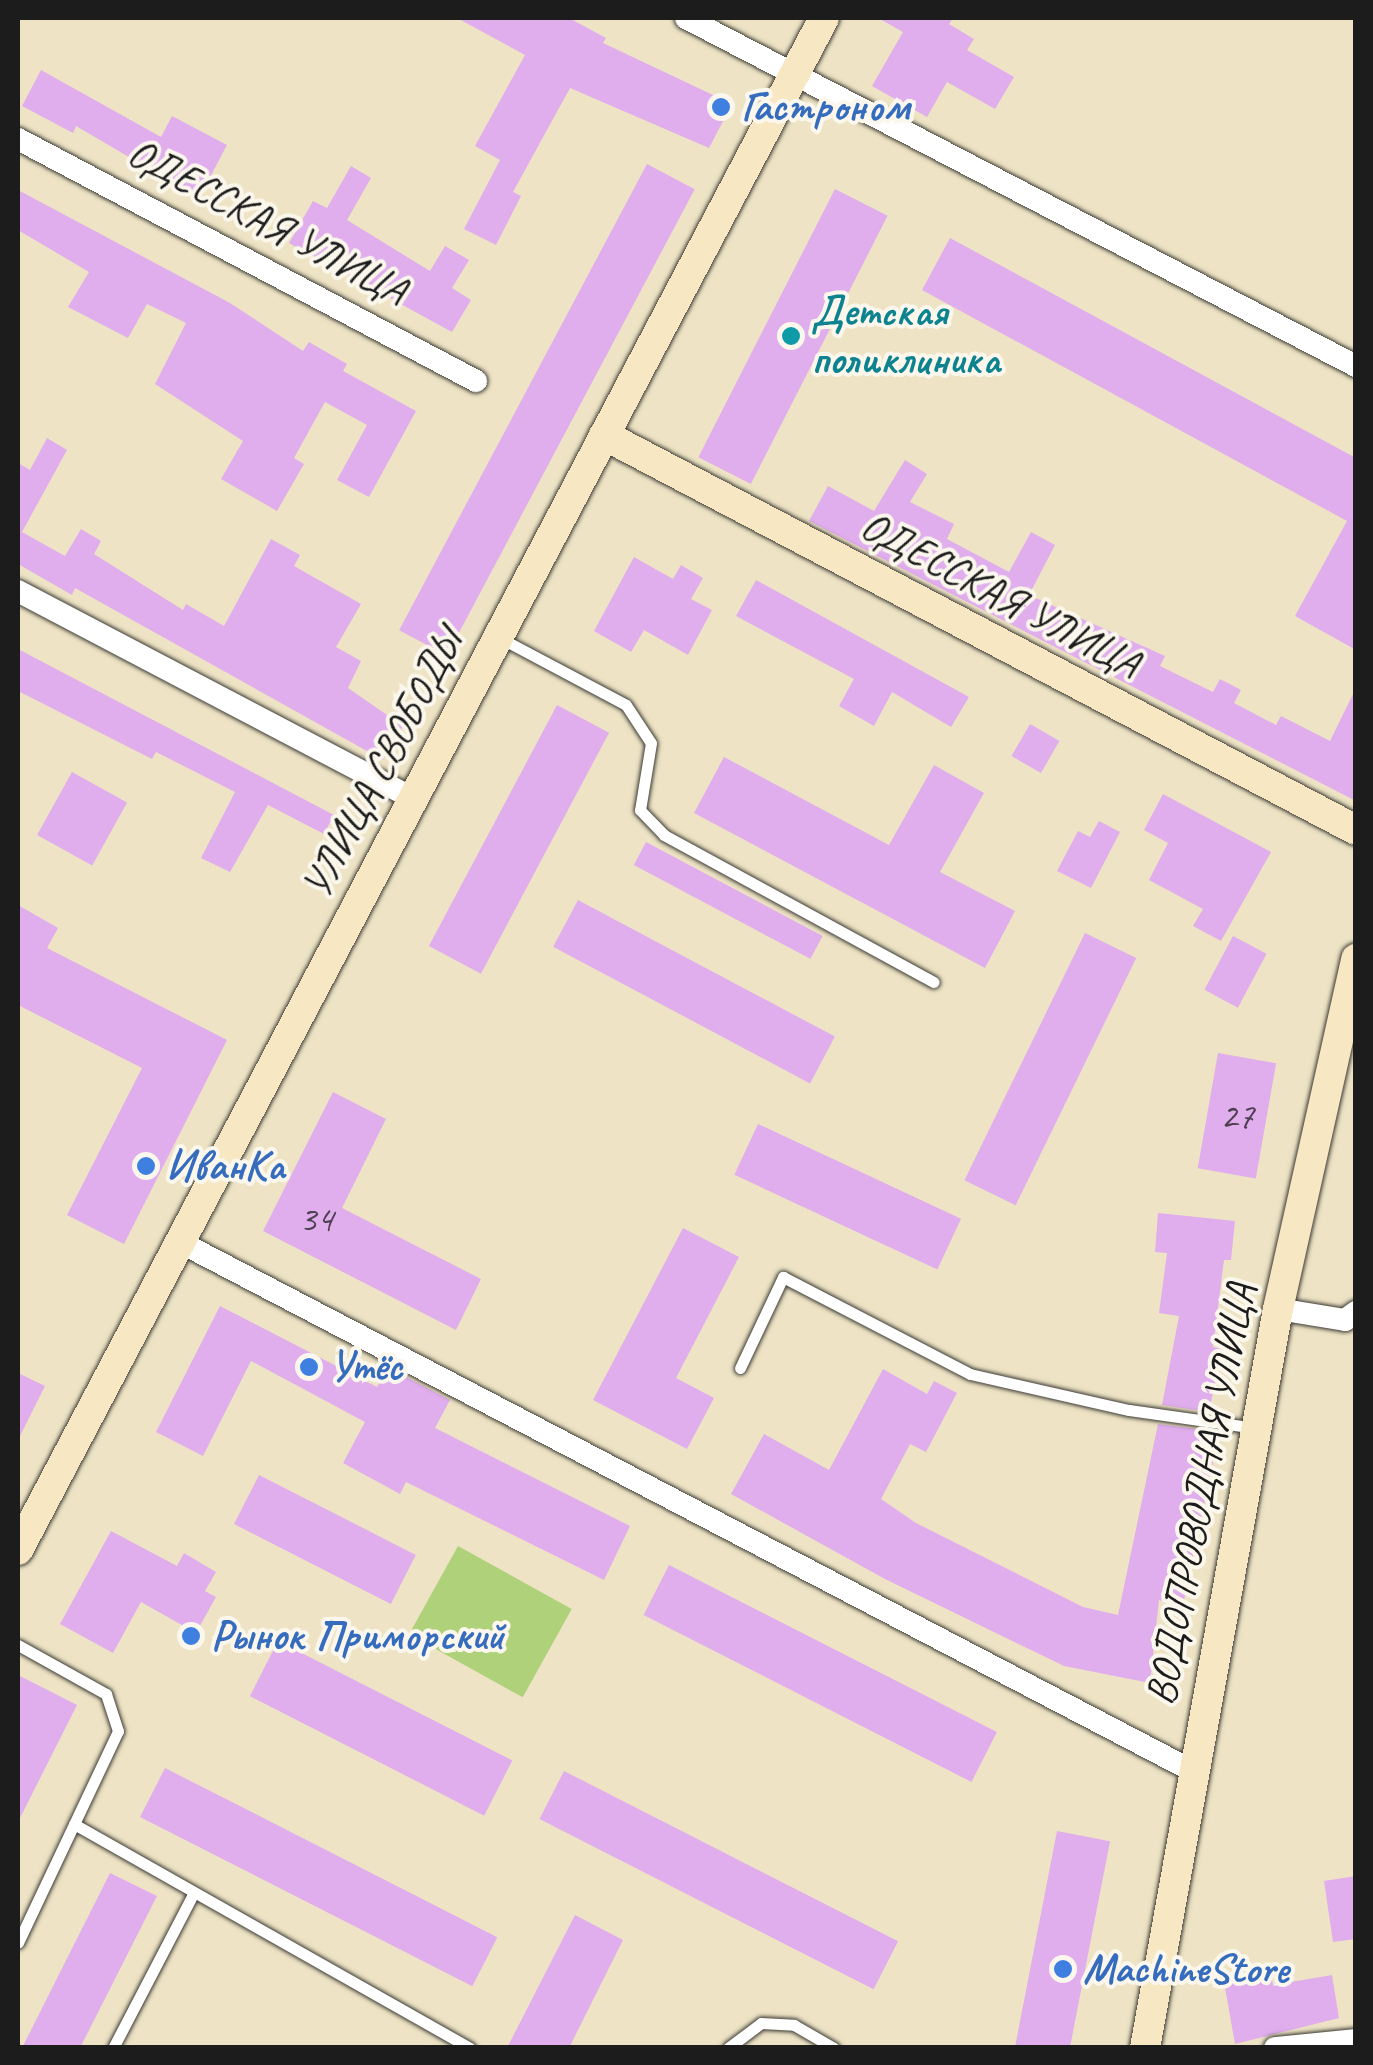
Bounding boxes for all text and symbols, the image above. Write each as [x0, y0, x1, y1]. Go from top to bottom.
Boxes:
place label: Гастроном [741, 82, 910, 132]
marker: Гастроном [710, 96, 732, 118]
street label: ОДЕССКАЯ УЛИЦА [119, 127, 415, 317]
place label: Детская поликлиника [811, 287, 1000, 386]
marker: Детская поликлиника [780, 325, 802, 347]
street label: ОДЕССКАЯ УЛИЦА [852, 500, 1148, 690]
street label: УЛИЦА СВОБОДЫ [292, 623, 474, 905]
house number: 27 [1220, 1093, 1254, 1139]
place label: ИванКа [166, 1141, 284, 1191]
marker: ИванКа [135, 1155, 157, 1177]
house number: 34 [299, 1196, 333, 1242]
street label: ВОДОПРОВОДНАЯ УЛИЦА [1135, 1278, 1267, 1710]
place label: Утёс [329, 1342, 402, 1392]
marker: Утёс [298, 1356, 320, 1378]
place label: Рынок Приморский [211, 1611, 497, 1661]
marker: Рынок Приморский [180, 1625, 202, 1647]
place label: MachineStore [1083, 1944, 1289, 1994]
marker: MachineStore [1052, 1958, 1074, 1980]

